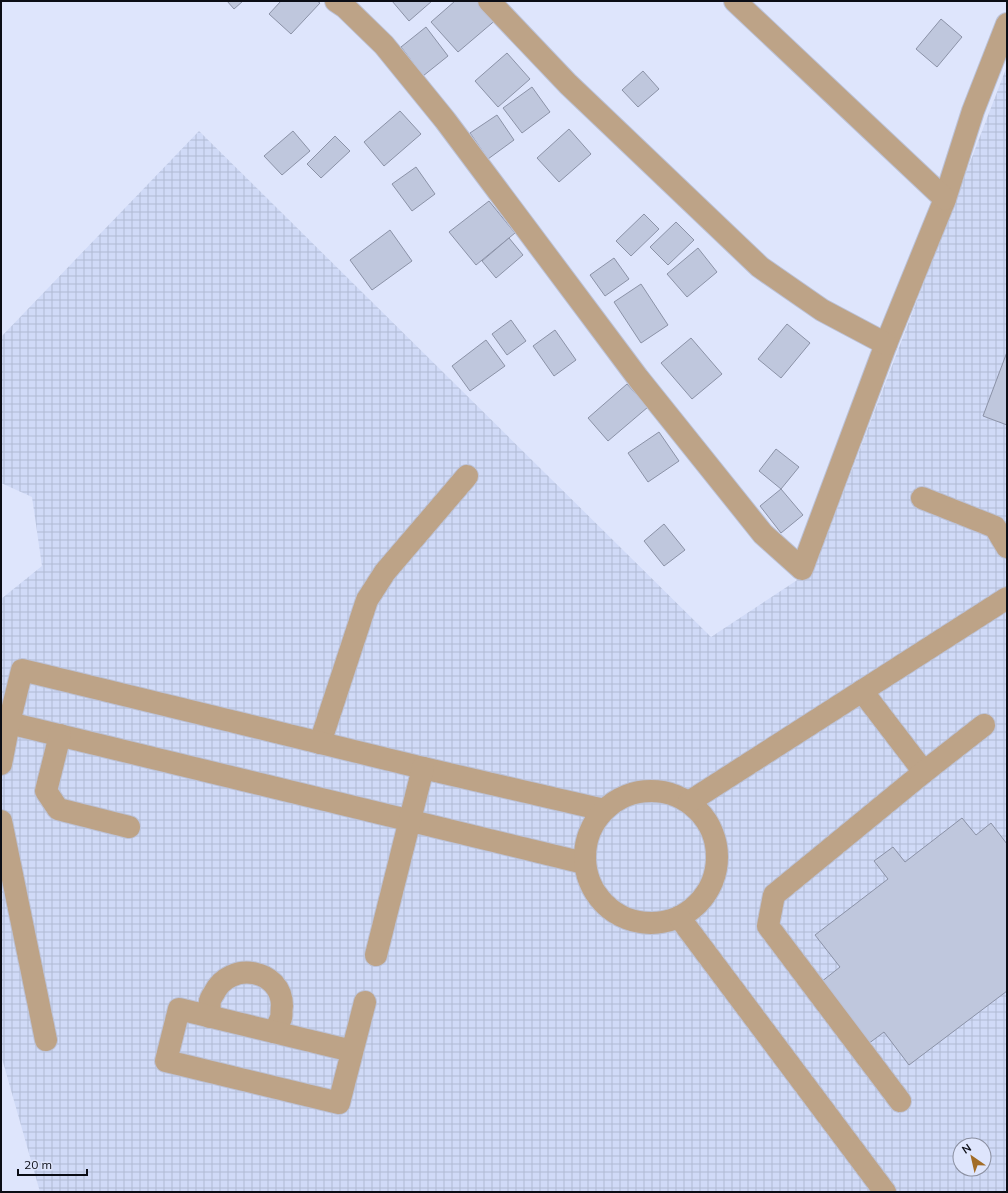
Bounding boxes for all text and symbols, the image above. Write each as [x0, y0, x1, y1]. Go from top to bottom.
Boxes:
north arrow [952, 1137, 992, 1177]
text: N [959, 1141, 974, 1157]
scale bar [18, 1151, 87, 1177]
text: 20 m [24, 1157, 52, 1172]

